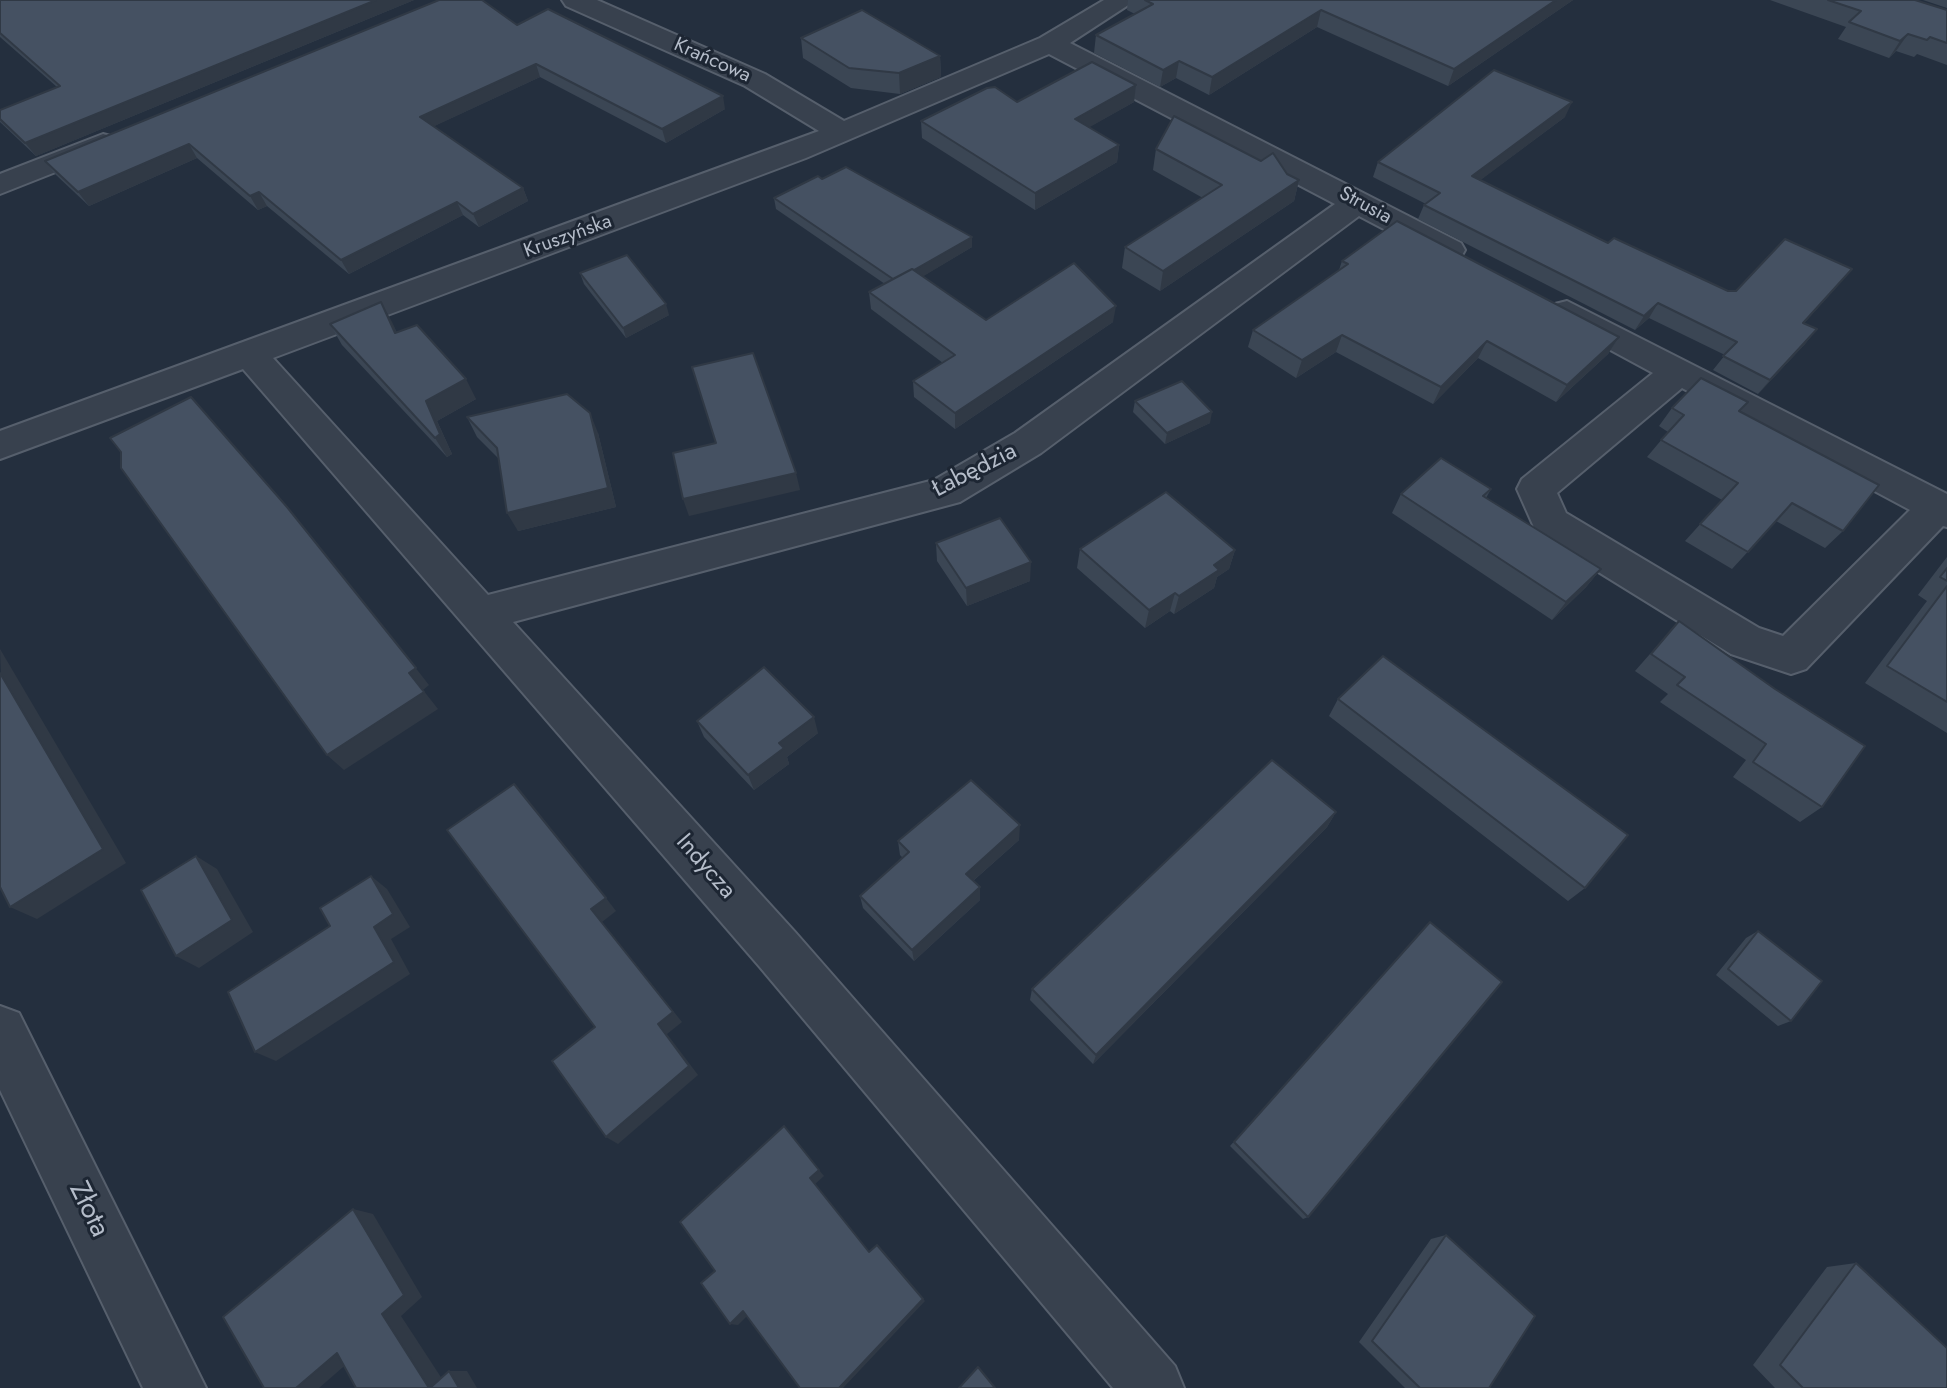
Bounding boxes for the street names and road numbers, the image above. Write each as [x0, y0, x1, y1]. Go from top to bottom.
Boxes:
street label: Krańcowa [670, 33, 754, 89]
street label: Strusia [1335, 182, 1395, 230]
street label: Kruszyńska [521, 210, 615, 264]
street label: Łabędzia [928, 438, 1022, 504]
street label: Indycza [669, 829, 741, 905]
street label: Złota [60, 1177, 116, 1243]

